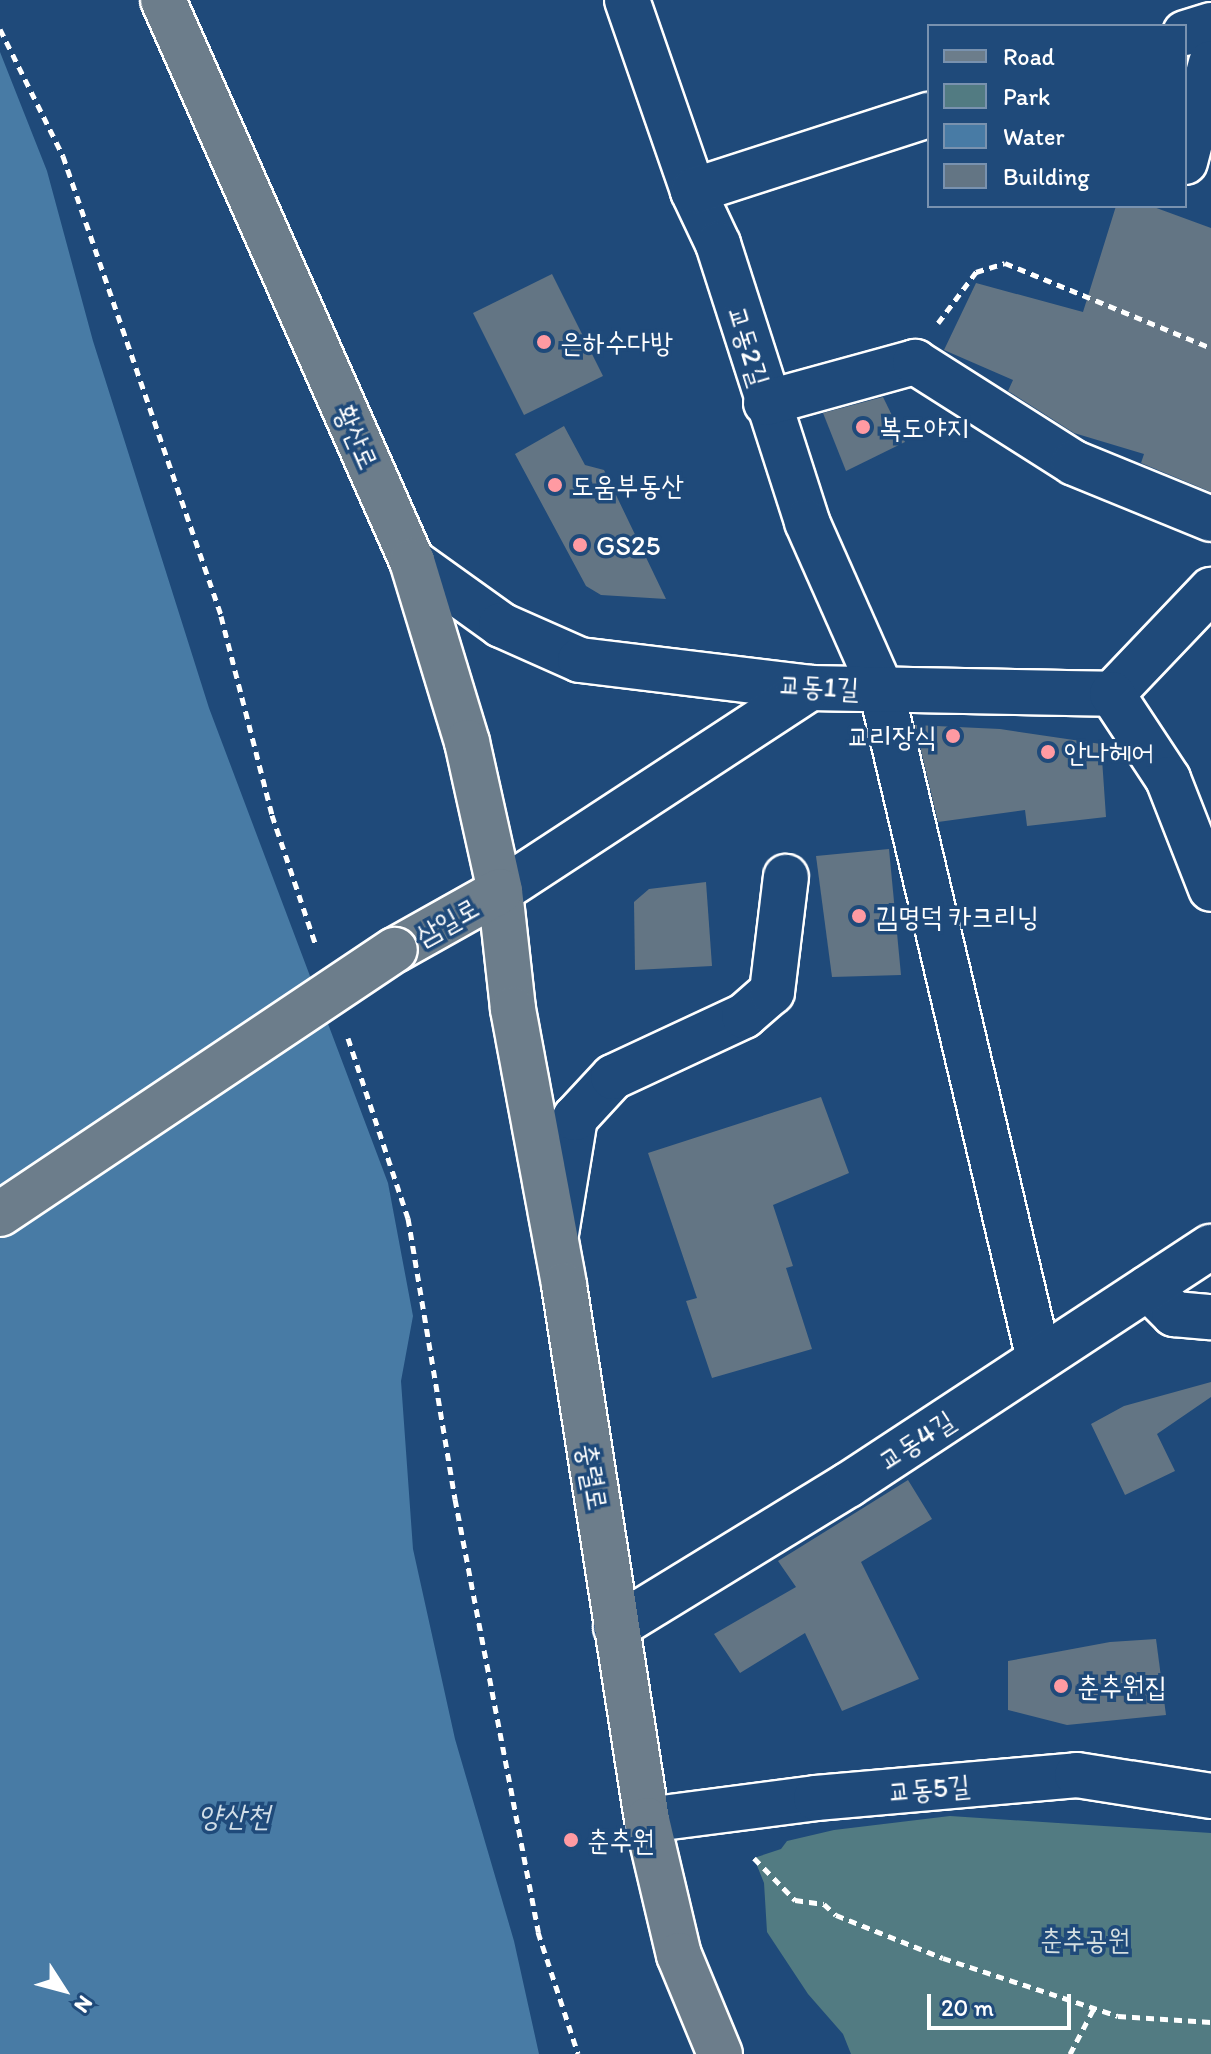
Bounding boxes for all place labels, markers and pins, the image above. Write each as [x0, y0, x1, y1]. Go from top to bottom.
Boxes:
place label: 은하수다방 [560, 325, 673, 359]
marker: 은하수다방 [535, 333, 553, 351]
place label: 복도야지 [879, 410, 969, 444]
marker: 복도야지 [854, 418, 872, 436]
place label: 도움부동산 [571, 468, 684, 502]
marker: 도움부동산 [546, 476, 564, 494]
place label: GS25 [596, 528, 660, 562]
marker: GS25 [571, 536, 589, 554]
place label: 교리장식 [847, 719, 937, 753]
marker: 교리장식 [944, 727, 962, 745]
place label: 안나헤어 [1064, 735, 1154, 769]
marker: 안나헤어 [1039, 743, 1057, 761]
place label: 김명덕 카크리닝 [875, 899, 1039, 933]
marker: 김명덕 카크리닝 [850, 907, 868, 925]
place label: 춘추원집 [1077, 1669, 1167, 1703]
marker: 춘추원집 [1052, 1677, 1070, 1695]
place label: 춘추원 [587, 1823, 655, 1857]
marker: 춘추원 [562, 1831, 580, 1849]

